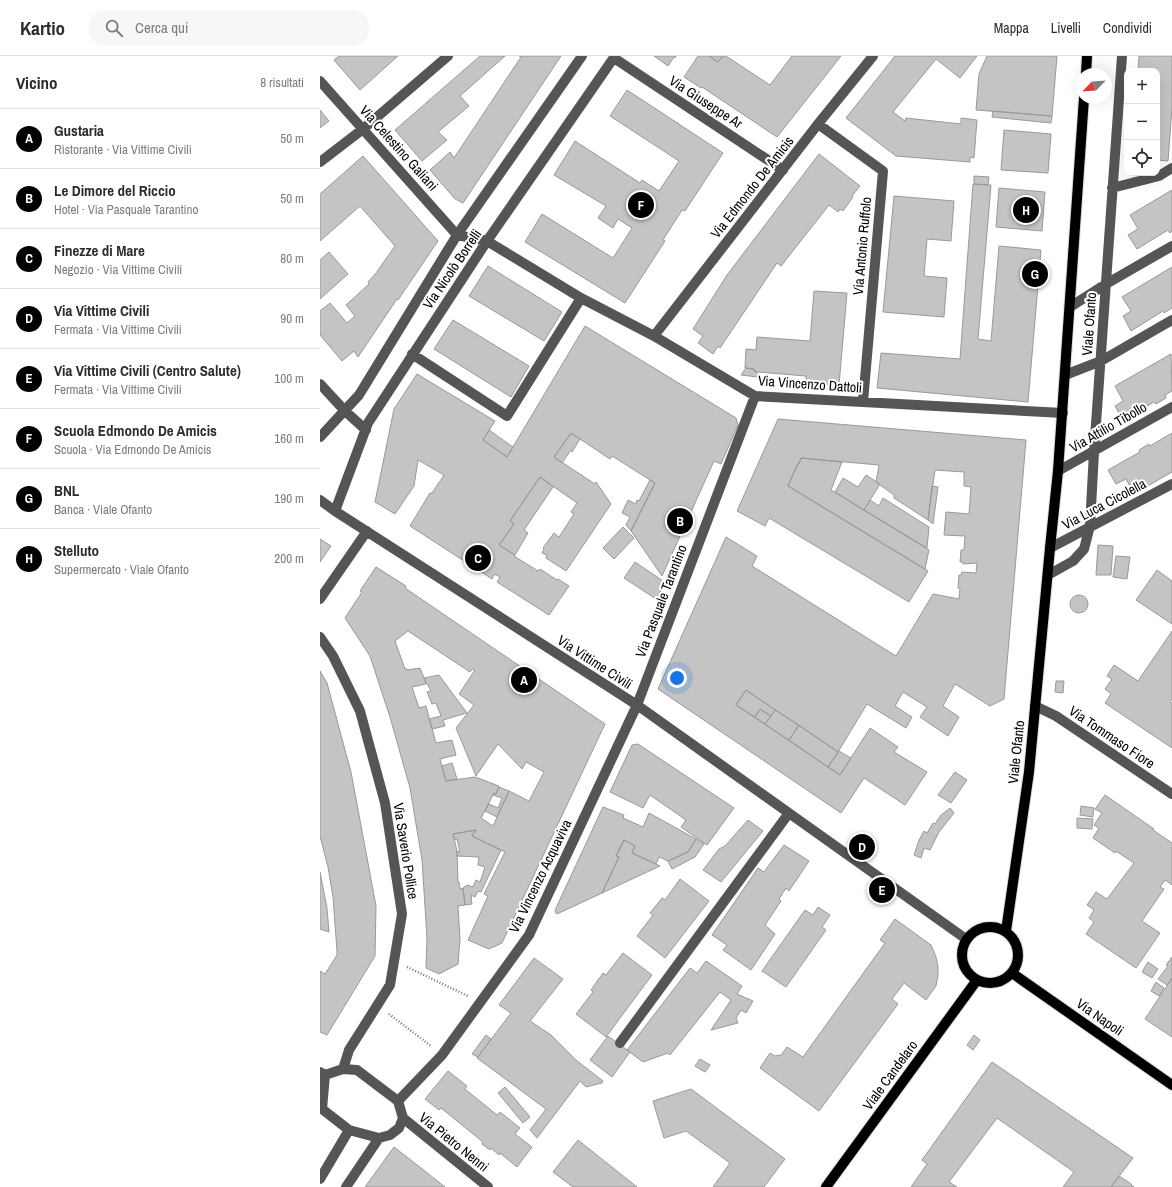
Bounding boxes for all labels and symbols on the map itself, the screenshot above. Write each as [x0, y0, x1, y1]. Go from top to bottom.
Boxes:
north arrow [1076, 68, 1112, 104]
street label: Via Giuseppe Ar [666, 72, 746, 133]
street label: Via Celestino Galiani [356, 101, 442, 195]
street label: Via Edmondo De Amicis [706, 132, 798, 242]
pin: F [628, 190, 654, 220]
pin: H [1013, 195, 1039, 225]
street label: Via Antonio Ruffolo [849, 196, 875, 296]
street label: Via Nicolò Borrelli [419, 226, 485, 312]
pin: G [1022, 259, 1048, 289]
street label: Viale Ofanto [1078, 292, 1100, 356]
street label: Via Vincenzo Dattoli [757, 371, 863, 397]
street label: Via Attilio Tibollo [1066, 398, 1150, 456]
street label: Via Luca Cicolella [1059, 474, 1150, 534]
pin: B [667, 506, 693, 536]
street label: Via Pasquale Tarantino [631, 542, 691, 660]
pin: C [465, 543, 491, 573]
street label: Via Vittime Civili [554, 631, 636, 693]
pin: A [511, 665, 537, 695]
your location [667, 668, 687, 688]
street label: Via Tommaso Fiore [1066, 702, 1158, 772]
street label: Viale Ofanto [1004, 719, 1028, 785]
street label: Via Saverio Pollice [389, 801, 423, 901]
street label: Via Vincenzo Acquaviva [505, 816, 576, 936]
pin: D [849, 832, 875, 862]
pin: E [869, 875, 895, 905]
street label: Via Napoli [1073, 994, 1127, 1040]
street label: Viale Candelaro [859, 1036, 921, 1114]
street label: Via Pietro Nenni [415, 1108, 493, 1176]

